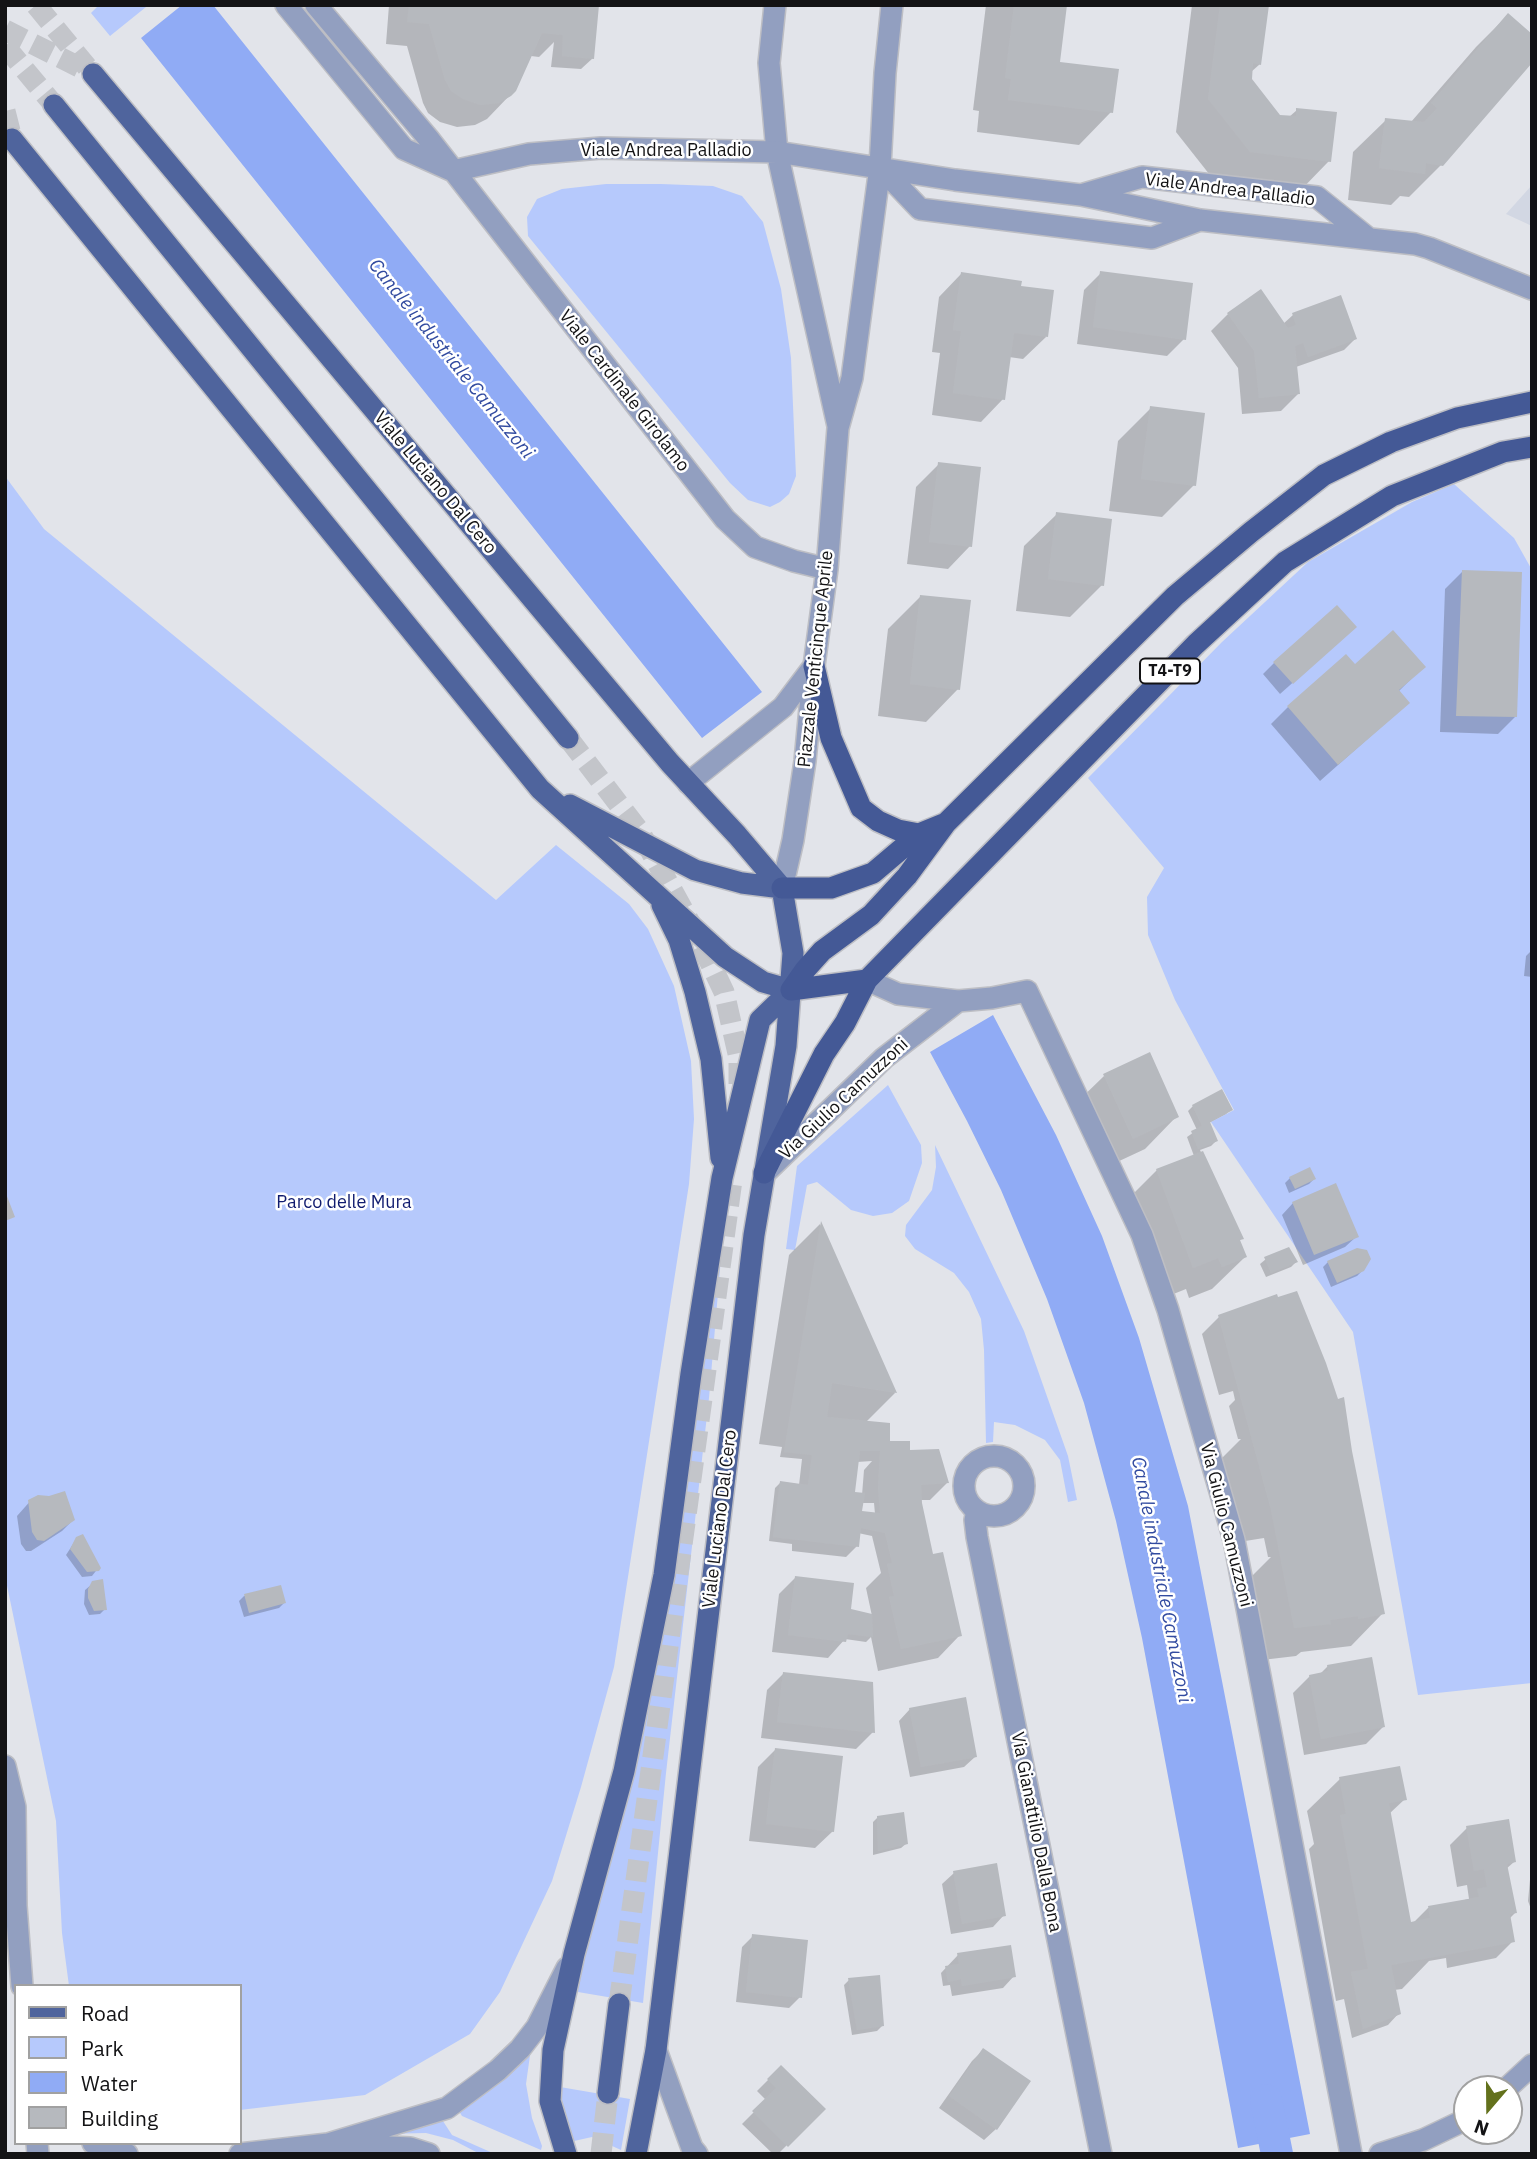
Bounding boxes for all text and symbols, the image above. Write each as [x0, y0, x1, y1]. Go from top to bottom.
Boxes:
street label: Viale Andrea Palladio [580, 140, 752, 162]
street label: Viale Andrea Palladio [1144, 169, 1316, 211]
water label: Canale industriale Camuzzoni [363, 255, 539, 463]
street label: Viale Cardinale Girolamo [554, 306, 694, 476]
street label: Viale Luciano Dal Cero [369, 407, 501, 559]
street label: Piazzale Venticinque Aprile [794, 549, 838, 769]
road number: T4-T9 [1140, 658, 1200, 684]
street label: Via Giulio Camuzzoni [775, 1034, 913, 1164]
park label: Parco delle Mura [276, 1192, 412, 1214]
street label: Viale Luciano Dal Cero [698, 1429, 742, 1609]
street label: Via Giulio Camuzzoni [1195, 1441, 1257, 1609]
water label: Canale industriale Camuzzoni [1126, 1455, 1196, 1705]
street label: Via Gianattilio Dalla Bona [1006, 1730, 1066, 1934]
legend [14, 1984, 242, 2145]
text: Road [81, 1999, 129, 2027]
text: Park [81, 2034, 124, 2062]
text: Water [81, 2069, 137, 2097]
north arrow [1453, 2075, 1523, 2145]
text: Building [81, 2104, 158, 2132]
text: N [1471, 2114, 1492, 2141]

